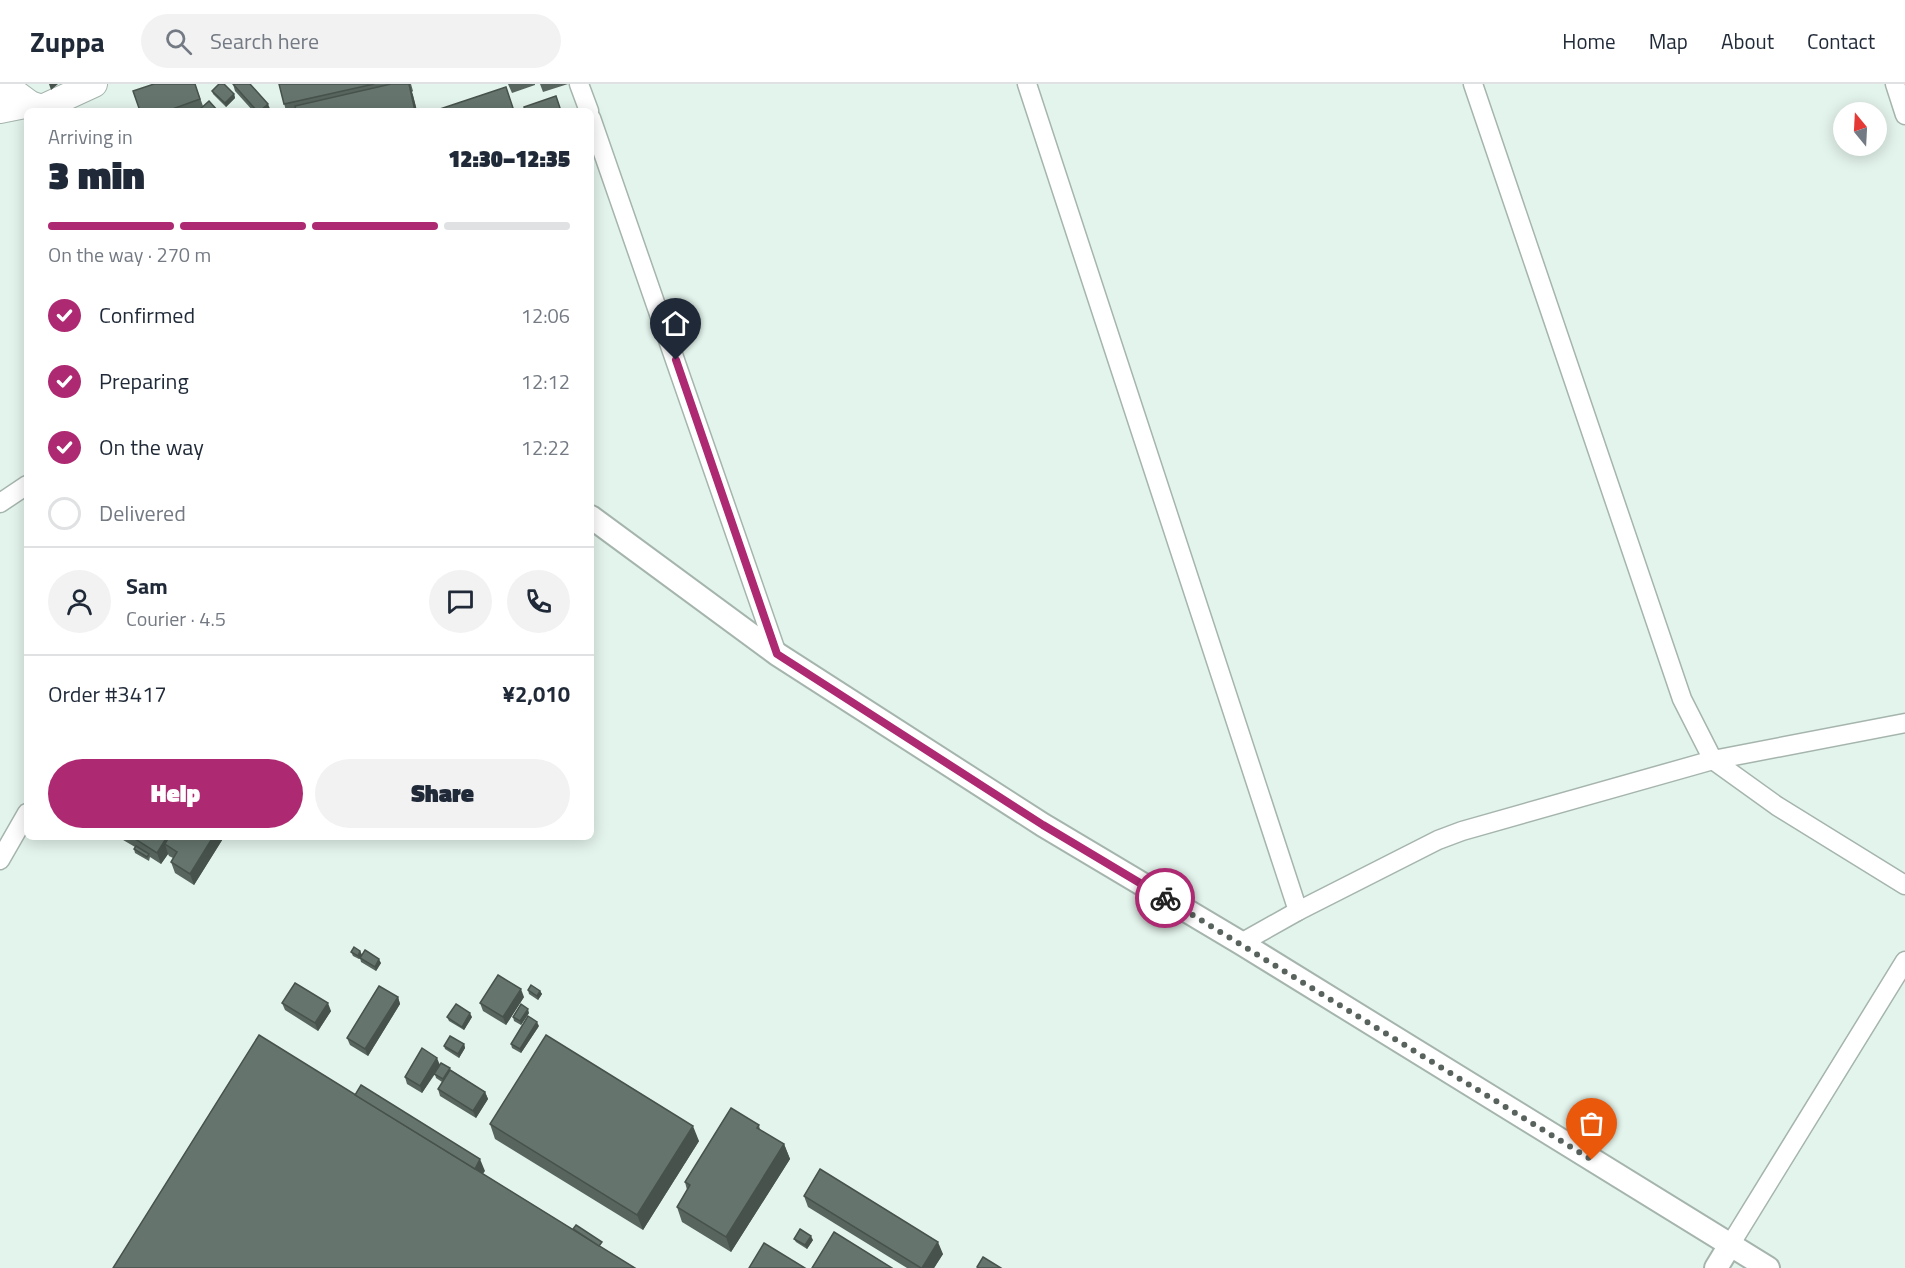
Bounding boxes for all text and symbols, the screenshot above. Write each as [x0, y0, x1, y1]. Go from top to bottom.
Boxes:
search box [141, 14, 561, 68]
text: Zuppa [30, 20, 105, 63]
text: Search here [210, 24, 319, 58]
icon: search [162, 25, 195, 58]
text: Home [1562, 25, 1616, 57]
text: Map [1649, 25, 1688, 57]
text: About [1721, 25, 1774, 57]
text: Contact [1807, 25, 1875, 57]
north arrow [1833, 102, 1887, 156]
map controls [1833, 102, 1887, 156]
text: Arriving in [48, 121, 133, 152]
text: 12:30–12:35 [448, 142, 570, 176]
text: 3 min [48, 145, 145, 204]
text: On the way · 270 m [48, 239, 211, 270]
text: Confirmed [99, 298, 195, 332]
pin [650, 298, 701, 360]
icon: check [48, 299, 81, 332]
text: 12:06 [521, 300, 570, 331]
icon: home [659, 307, 692, 340]
text: Preparing [99, 364, 189, 398]
icon: check [48, 365, 81, 398]
text: 12:12 [521, 366, 570, 397]
text: On the way [99, 430, 204, 464]
icon: check [48, 431, 81, 464]
text: 12:22 [521, 432, 570, 463]
text: Delivered [99, 496, 186, 530]
text: Sam [126, 569, 168, 603]
button: person [48, 570, 111, 633]
button: chat [429, 570, 492, 633]
button: phone [507, 570, 570, 633]
text: Courier · 4.5 [126, 603, 226, 634]
text: Order #3417 [48, 677, 167, 711]
text: ¥2,010 [503, 677, 570, 711]
button: Help [48, 759, 303, 828]
button: Share [315, 759, 570, 828]
courier [1135, 868, 1195, 928]
icon: bike [1149, 882, 1182, 915]
pin [1566, 1098, 1617, 1160]
icon: bag [1575, 1107, 1608, 1140]

